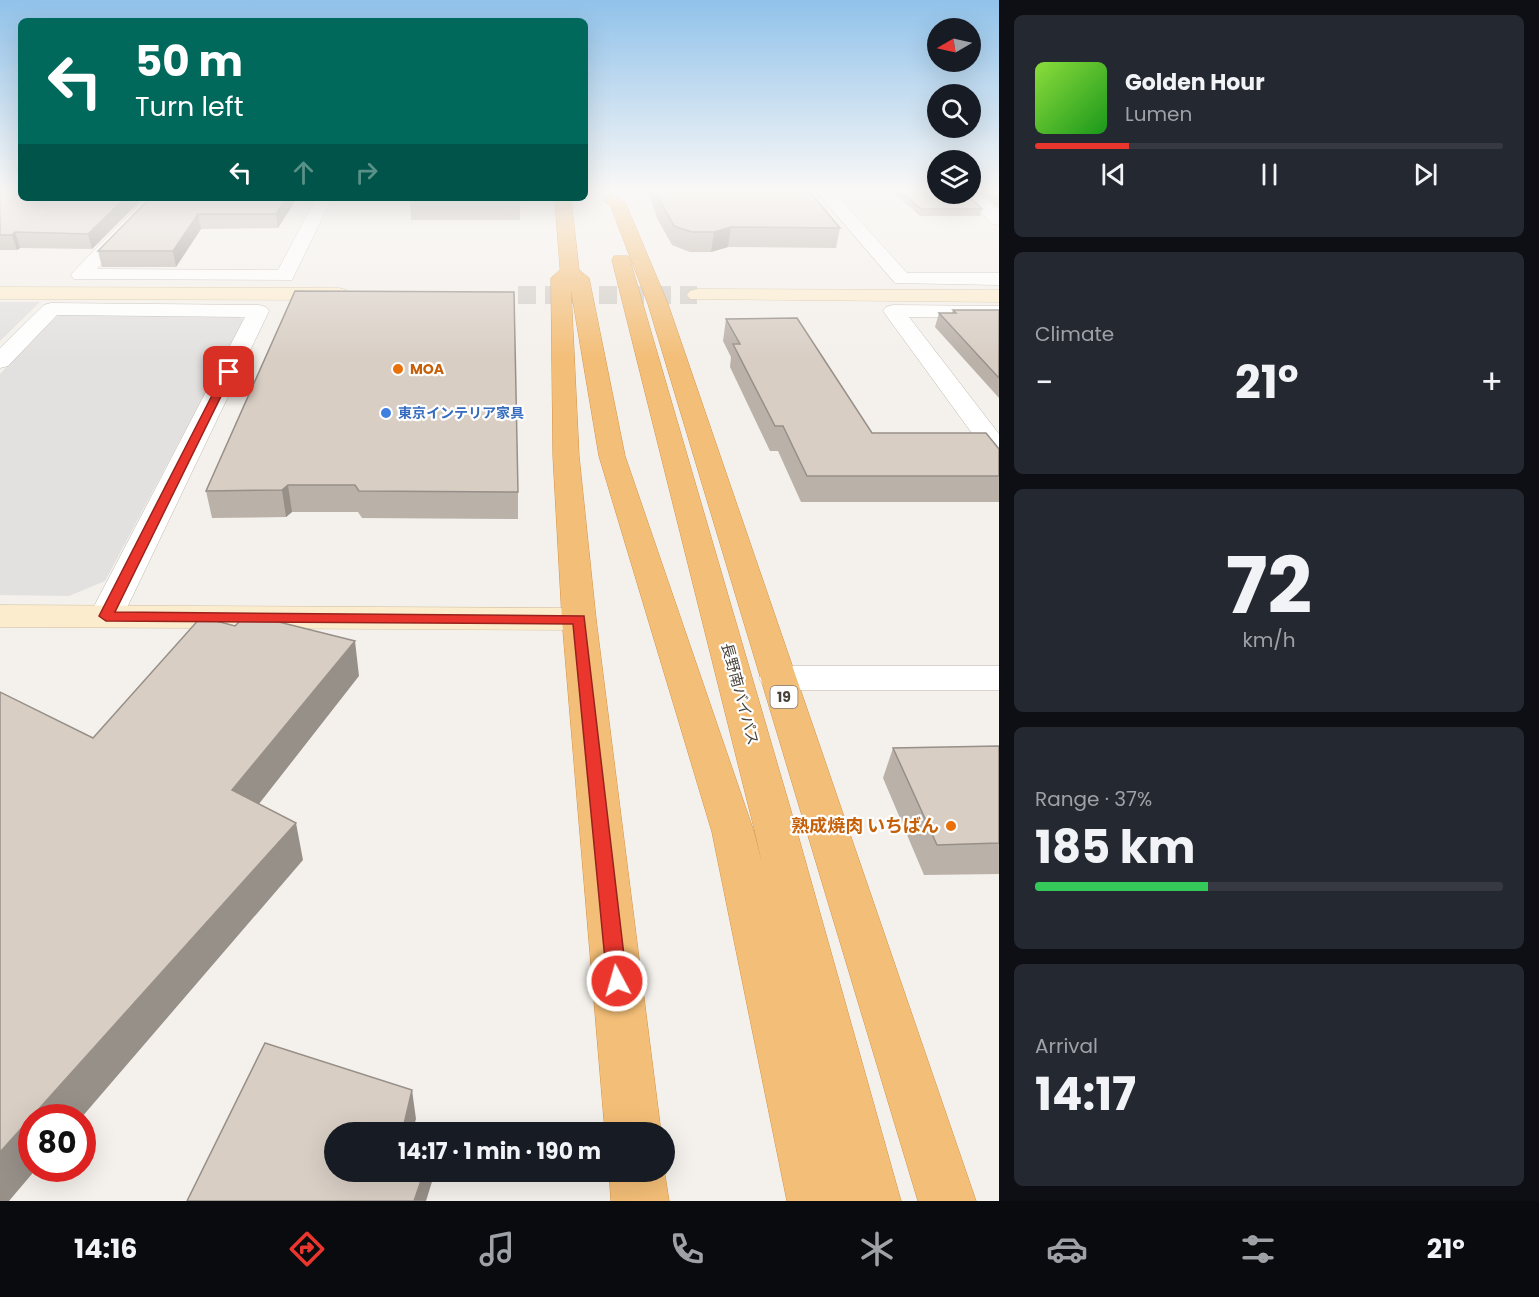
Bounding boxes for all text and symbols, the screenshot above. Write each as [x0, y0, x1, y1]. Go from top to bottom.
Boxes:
north arrow [927, 18, 981, 72]
map controls [927, 18, 981, 204]
text: 50 m [135, 32, 243, 91]
icon: left [36, 42, 114, 120]
text: Golden Hour [1125, 67, 1265, 98]
button: search [927, 84, 981, 138]
text: Turn left [135, 88, 244, 125]
text: Lumen [1125, 100, 1192, 128]
button: layers [927, 150, 981, 204]
icon: left [224, 156, 257, 189]
icon: ahead [287, 156, 320, 189]
icon: right [350, 156, 383, 189]
icon: previous [1097, 158, 1130, 191]
icon: pause [1253, 158, 1286, 191]
icon: next [1409, 158, 1442, 191]
text: Climate [1035, 320, 1114, 348]
pin [203, 346, 254, 397]
text: 21° [1235, 351, 1299, 414]
icon: arrive [212, 355, 245, 388]
place label: MOA [410, 359, 445, 379]
text: − [1035, 359, 1053, 406]
text: + [1480, 359, 1503, 406]
marker: MOA [391, 362, 405, 376]
place label: 東京インテリア家具 [398, 403, 524, 423]
marker: 東京インテリア家具 [379, 406, 393, 420]
text: 72 [1226, 531, 1312, 640]
text: km/h [1242, 626, 1296, 654]
street label: 長野南バイパス [717, 641, 764, 747]
road number: 19 [770, 686, 798, 708]
text: Range · 37% [1035, 785, 1152, 813]
place label: 熟成焼肉 いちばん [791, 813, 939, 838]
text: 185 km [1035, 816, 1195, 879]
marker: 熟成焼肉 いちばん [944, 819, 958, 833]
position arrow [585, 949, 649, 1013]
text: Arrival [1035, 1032, 1098, 1060]
text: 14:17 [1035, 1063, 1136, 1126]
speed limit sign: 80 [18, 1104, 96, 1182]
text: 14:17 · 1 min · 190 m [398, 1136, 601, 1167]
icon: directions [286, 1228, 328, 1270]
icon: music [476, 1228, 518, 1270]
icon: phone [666, 1228, 708, 1270]
icon: climate [856, 1228, 898, 1270]
icon: car [1046, 1228, 1088, 1270]
icon: filters [1237, 1228, 1279, 1270]
text: 14:16 [74, 1230, 138, 1267]
text: 21° [1427, 1230, 1465, 1267]

